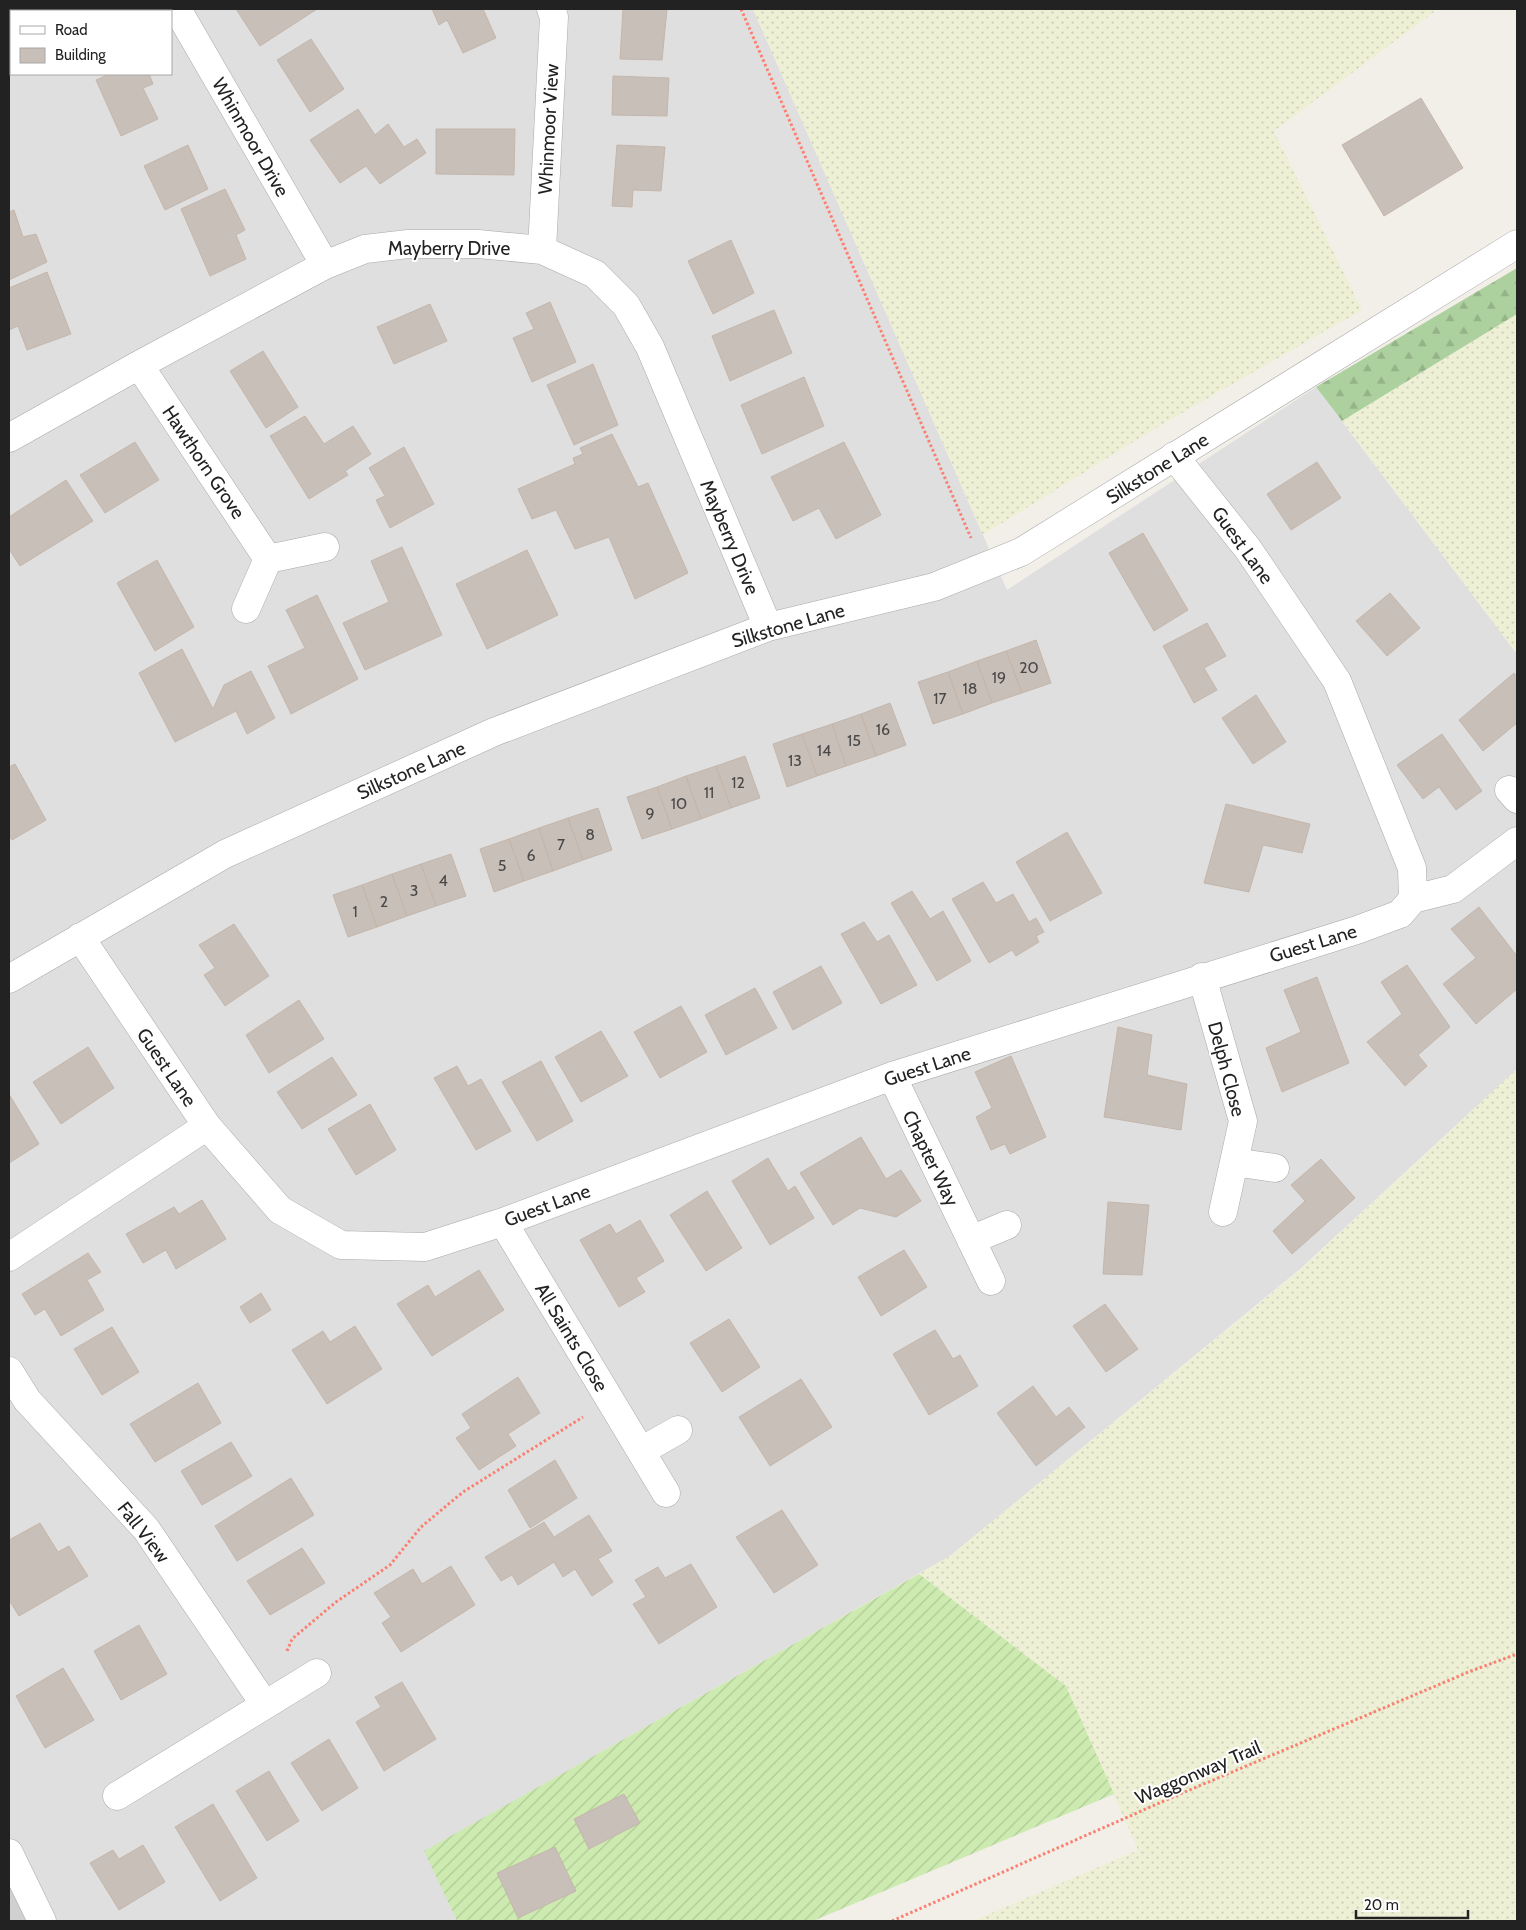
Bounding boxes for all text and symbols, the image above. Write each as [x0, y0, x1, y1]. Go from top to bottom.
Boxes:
legend [10, 10, 172, 75]
text: Road [55, 21, 88, 39]
text: Building [55, 46, 106, 64]
street label: Whinmoor View [534, 63, 563, 195]
street label: Whinmoor Drive [207, 74, 294, 201]
street label: Mayberry Drive [388, 237, 510, 260]
street label: Hawthorn Grove [157, 401, 250, 523]
street label: Silkstone Lane [1102, 428, 1213, 509]
street label: Mayberry Drive [695, 476, 764, 598]
street label: Guest Lane [1207, 502, 1278, 589]
street label: Silkstone Lane [729, 598, 847, 653]
house number: 20 [1019, 658, 1039, 677]
house number: 19 [992, 668, 1006, 687]
house number: 18 [963, 679, 977, 698]
house number: 17 [933, 689, 947, 708]
house number: 16 [876, 720, 890, 739]
house number: 15 [847, 731, 861, 750]
street label: Silkstone Lane [353, 736, 469, 805]
house number: 14 [817, 741, 831, 760]
house number: 13 [788, 751, 802, 770]
house number: 12 [731, 773, 745, 792]
house number: 11 [704, 783, 714, 802]
house number: 10 [671, 794, 687, 813]
house number: 9 [645, 804, 655, 823]
house number: 8 [585, 825, 595, 844]
house number: 7 [557, 835, 565, 854]
house number: 6 [526, 846, 536, 865]
house number: 5 [498, 856, 506, 875]
house number: 4 [438, 871, 448, 890]
house number: 3 [410, 881, 418, 900]
house number: 2 [380, 892, 388, 911]
house number: 1 [352, 902, 358, 921]
street label: Guest Lane [1267, 919, 1360, 968]
street label: Delph Close [1203, 1019, 1250, 1119]
street label: Guest Lane [132, 1024, 201, 1111]
street label: Guest Lane [881, 1042, 974, 1091]
street label: Chapter Way [898, 1107, 964, 1210]
street label: Guest Lane [501, 1179, 594, 1232]
street label: All Saints Close [530, 1279, 613, 1396]
street label: Fall View [113, 1497, 175, 1568]
street label: Waggonway Trail [1132, 1735, 1265, 1809]
scale bar [1356, 1888, 1468, 1920]
text: 20 m [1364, 1896, 1399, 1914]

